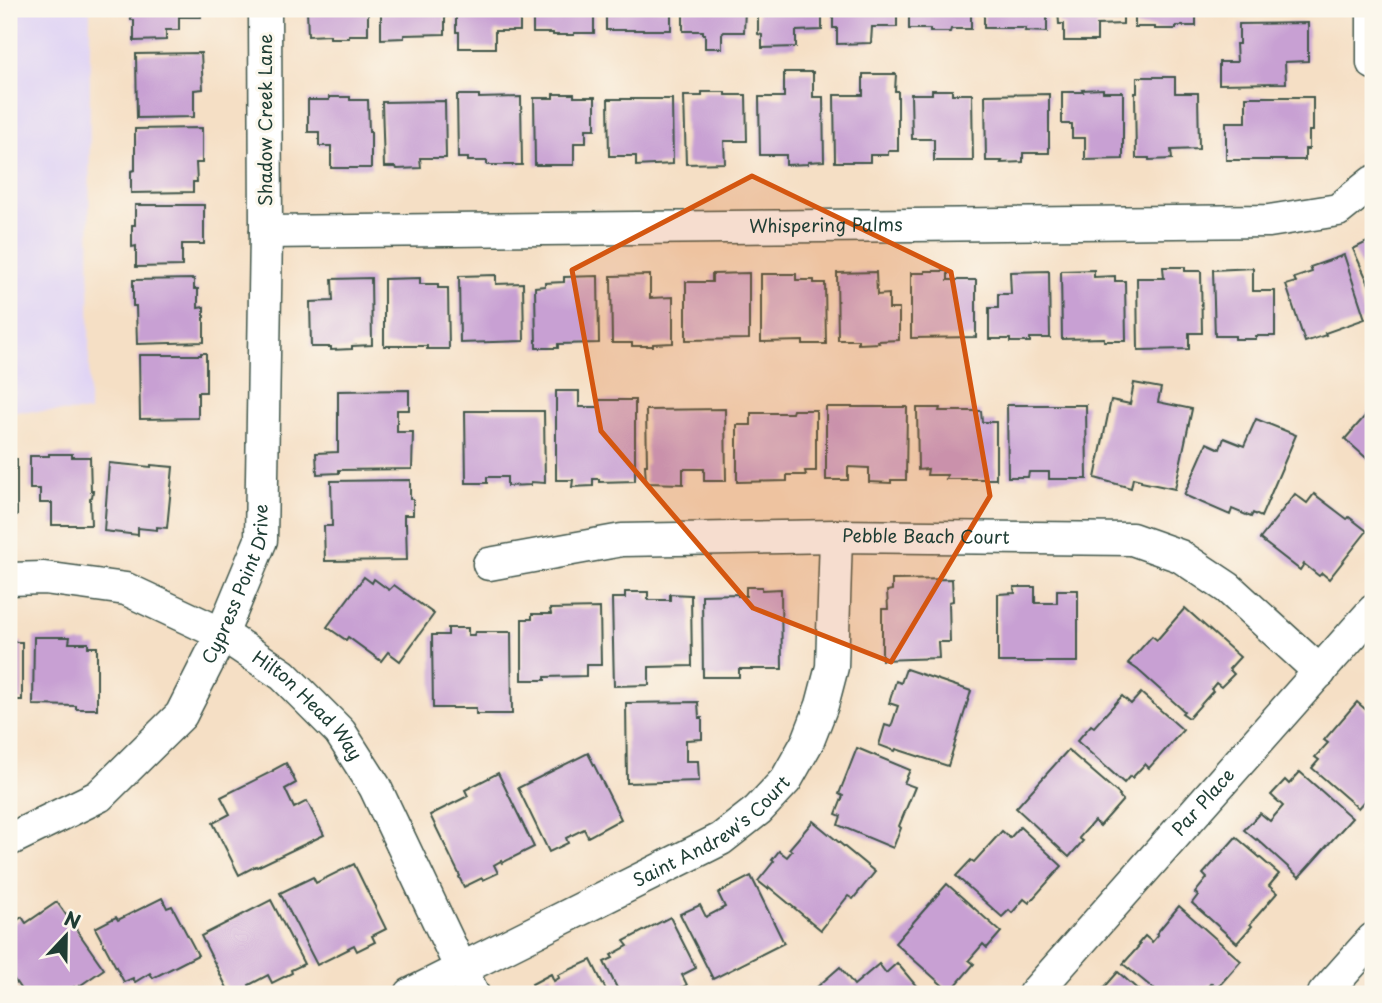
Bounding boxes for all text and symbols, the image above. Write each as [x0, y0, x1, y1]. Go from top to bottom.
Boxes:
street label: Shadow Creek Lane [251, 34, 278, 206]
street label: Whispering Palms [749, 210, 903, 239]
street label: Cypress Point Drive [194, 504, 274, 668]
street label: Pebble Beach Court [842, 521, 1010, 550]
street label: Hilton Head Way [247, 643, 370, 765]
street label: Par Place [1165, 761, 1240, 841]
street label: Saint Andrew's Court [628, 769, 796, 893]
north arrow [32, 902, 102, 972]
text: N [61, 904, 85, 935]

